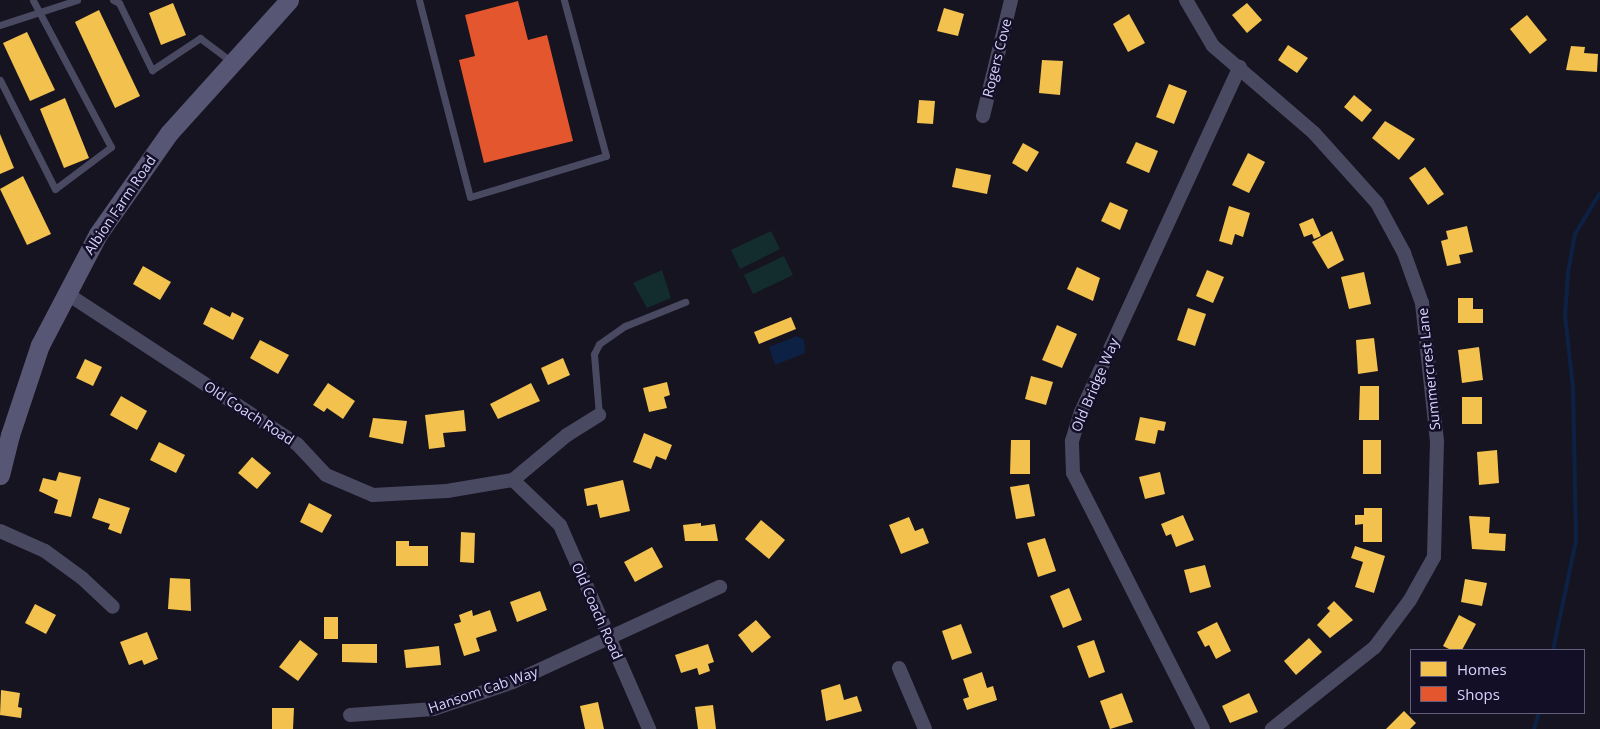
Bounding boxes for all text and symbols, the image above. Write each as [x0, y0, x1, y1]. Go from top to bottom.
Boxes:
street label: Rogers Cove [979, 17, 1015, 99]
street label: Albion Farm Road [81, 152, 159, 258]
street label: Summercrest Lane [1414, 307, 1444, 431]
street label: Old Bridge Way [1068, 336, 1122, 434]
street label: Old Coach Road [201, 378, 297, 448]
street label: Old Coach Road [568, 560, 626, 662]
legend [1410, 649, 1585, 714]
text: Homes [1457, 659, 1507, 679]
street label: Hansom Cab Way [426, 663, 540, 717]
text: Shops [1457, 684, 1500, 704]

